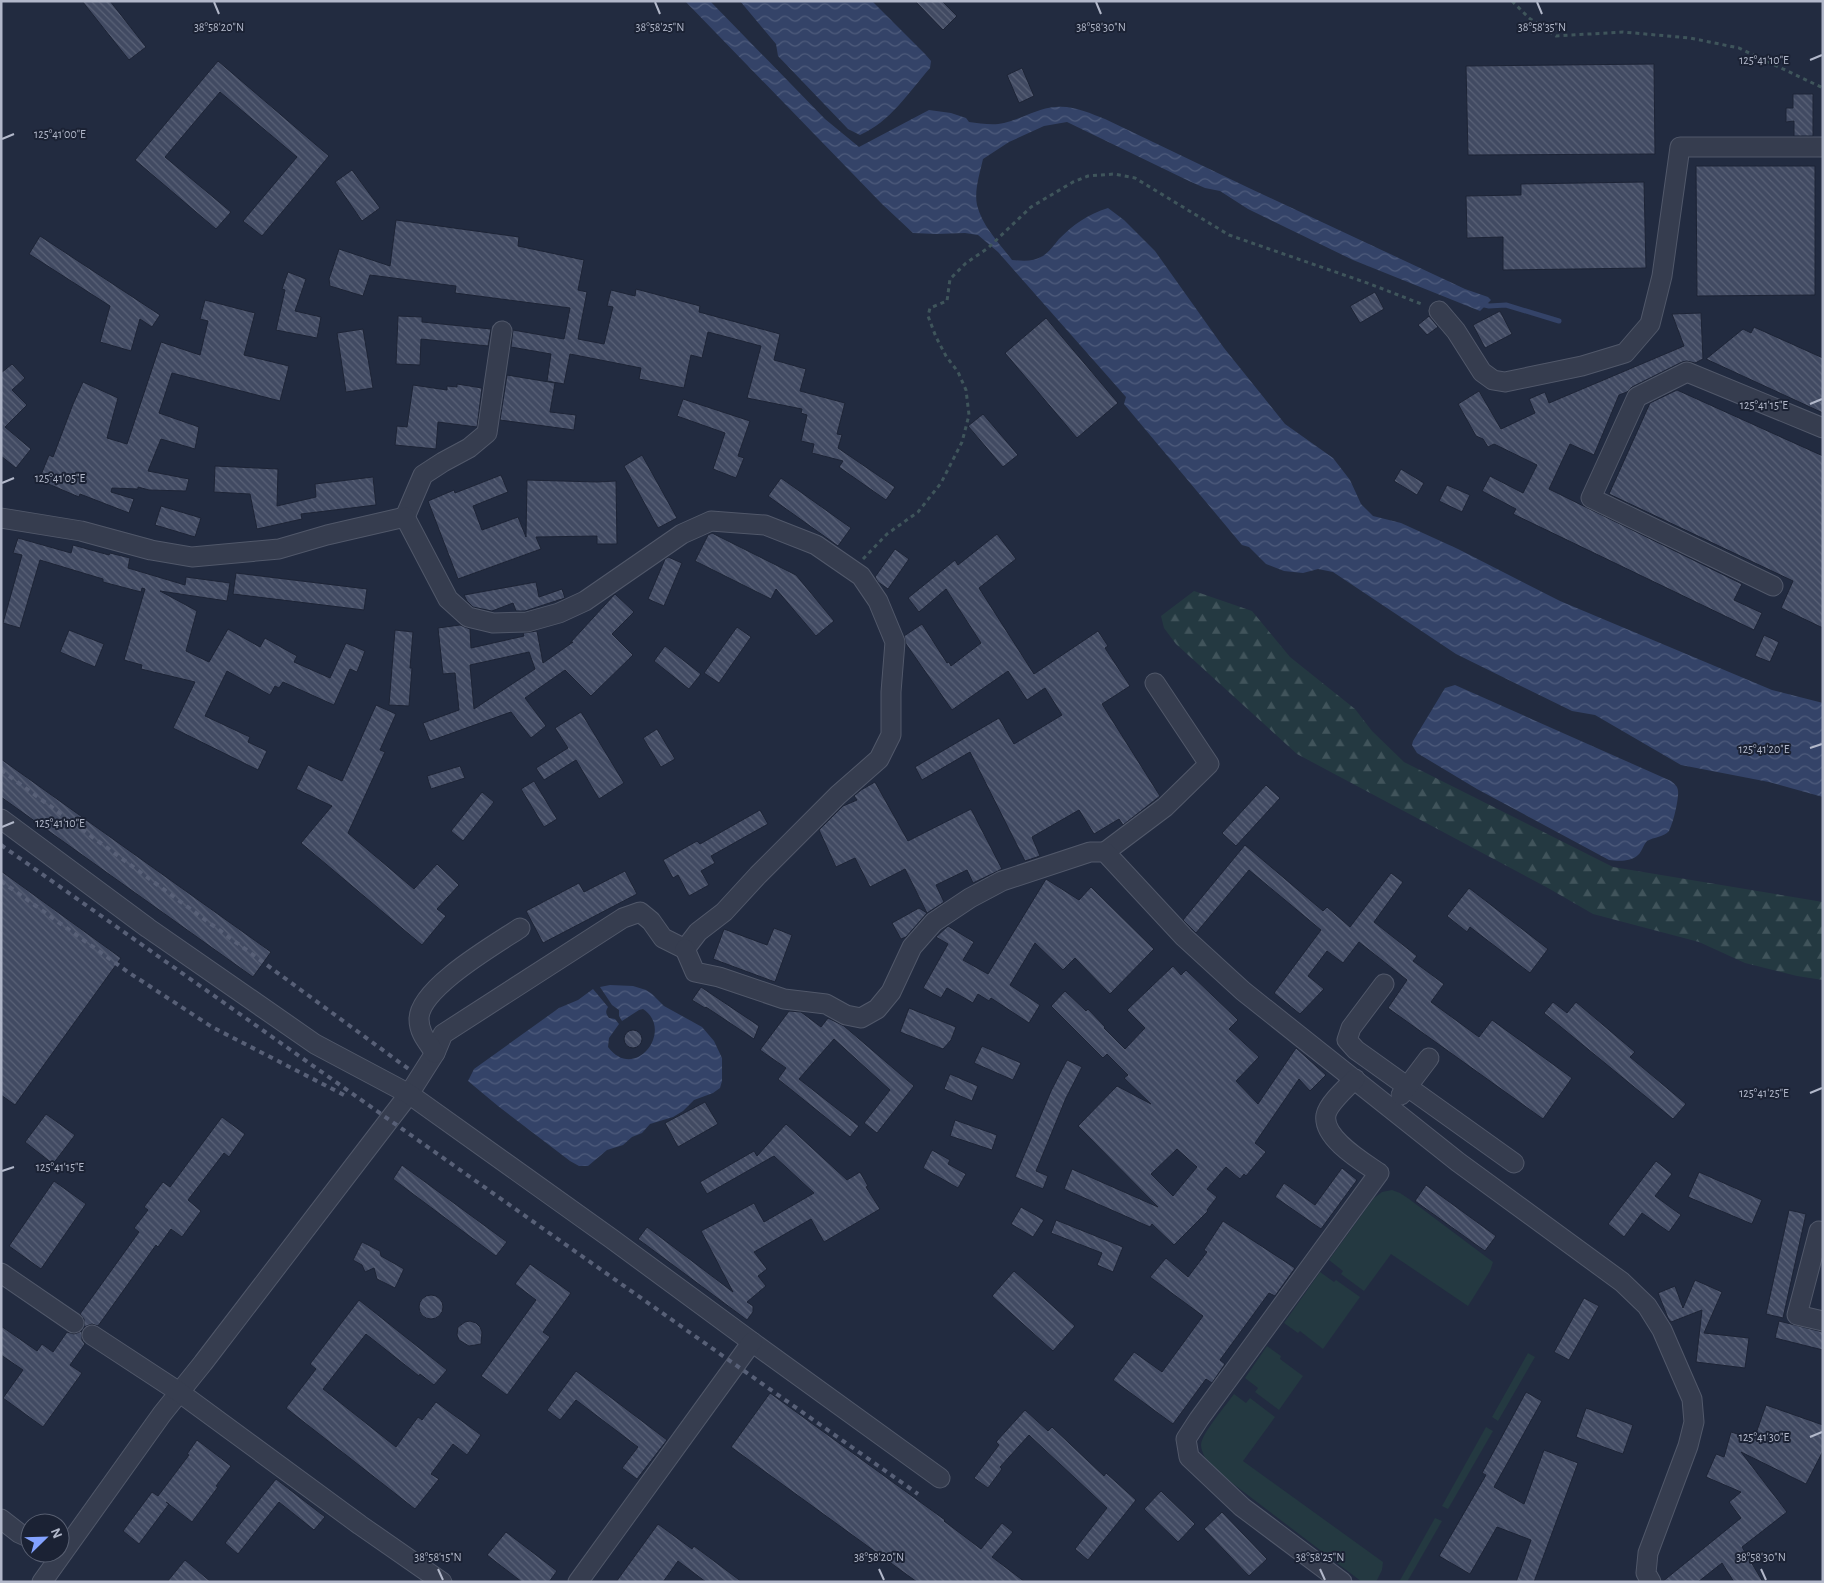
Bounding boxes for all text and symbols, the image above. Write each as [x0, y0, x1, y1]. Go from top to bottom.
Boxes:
text: 38°58'20"N [194, 21, 244, 33]
text: 38°58'25"N [636, 21, 684, 33]
text: 38°58'30"N [1076, 21, 1126, 33]
text: 38°58'35"N [1518, 21, 1566, 33]
text: 125°41'10"E [1739, 54, 1789, 66]
text: 125°41'00"E [34, 128, 86, 140]
text: 125°41'15"E [1740, 399, 1788, 411]
text: 125°41'05"E [35, 472, 85, 484]
text: 125°41'20"E [1739, 743, 1790, 755]
text: 125°41'10"E [35, 817, 85, 829]
text: 125°41'25"E [1739, 1087, 1789, 1099]
text: 125°41'15"E [36, 1161, 84, 1173]
text: 125°41'30"E [1739, 1431, 1789, 1443]
north arrow [20, 1513, 70, 1563]
text: N [48, 1526, 64, 1541]
text: 38°58'15"N [414, 1551, 462, 1563]
text: 38°58'20"N [854, 1551, 904, 1563]
text: 38°58'25"N [1296, 1551, 1344, 1563]
text: 38°58'30"N [1736, 1551, 1786, 1563]

